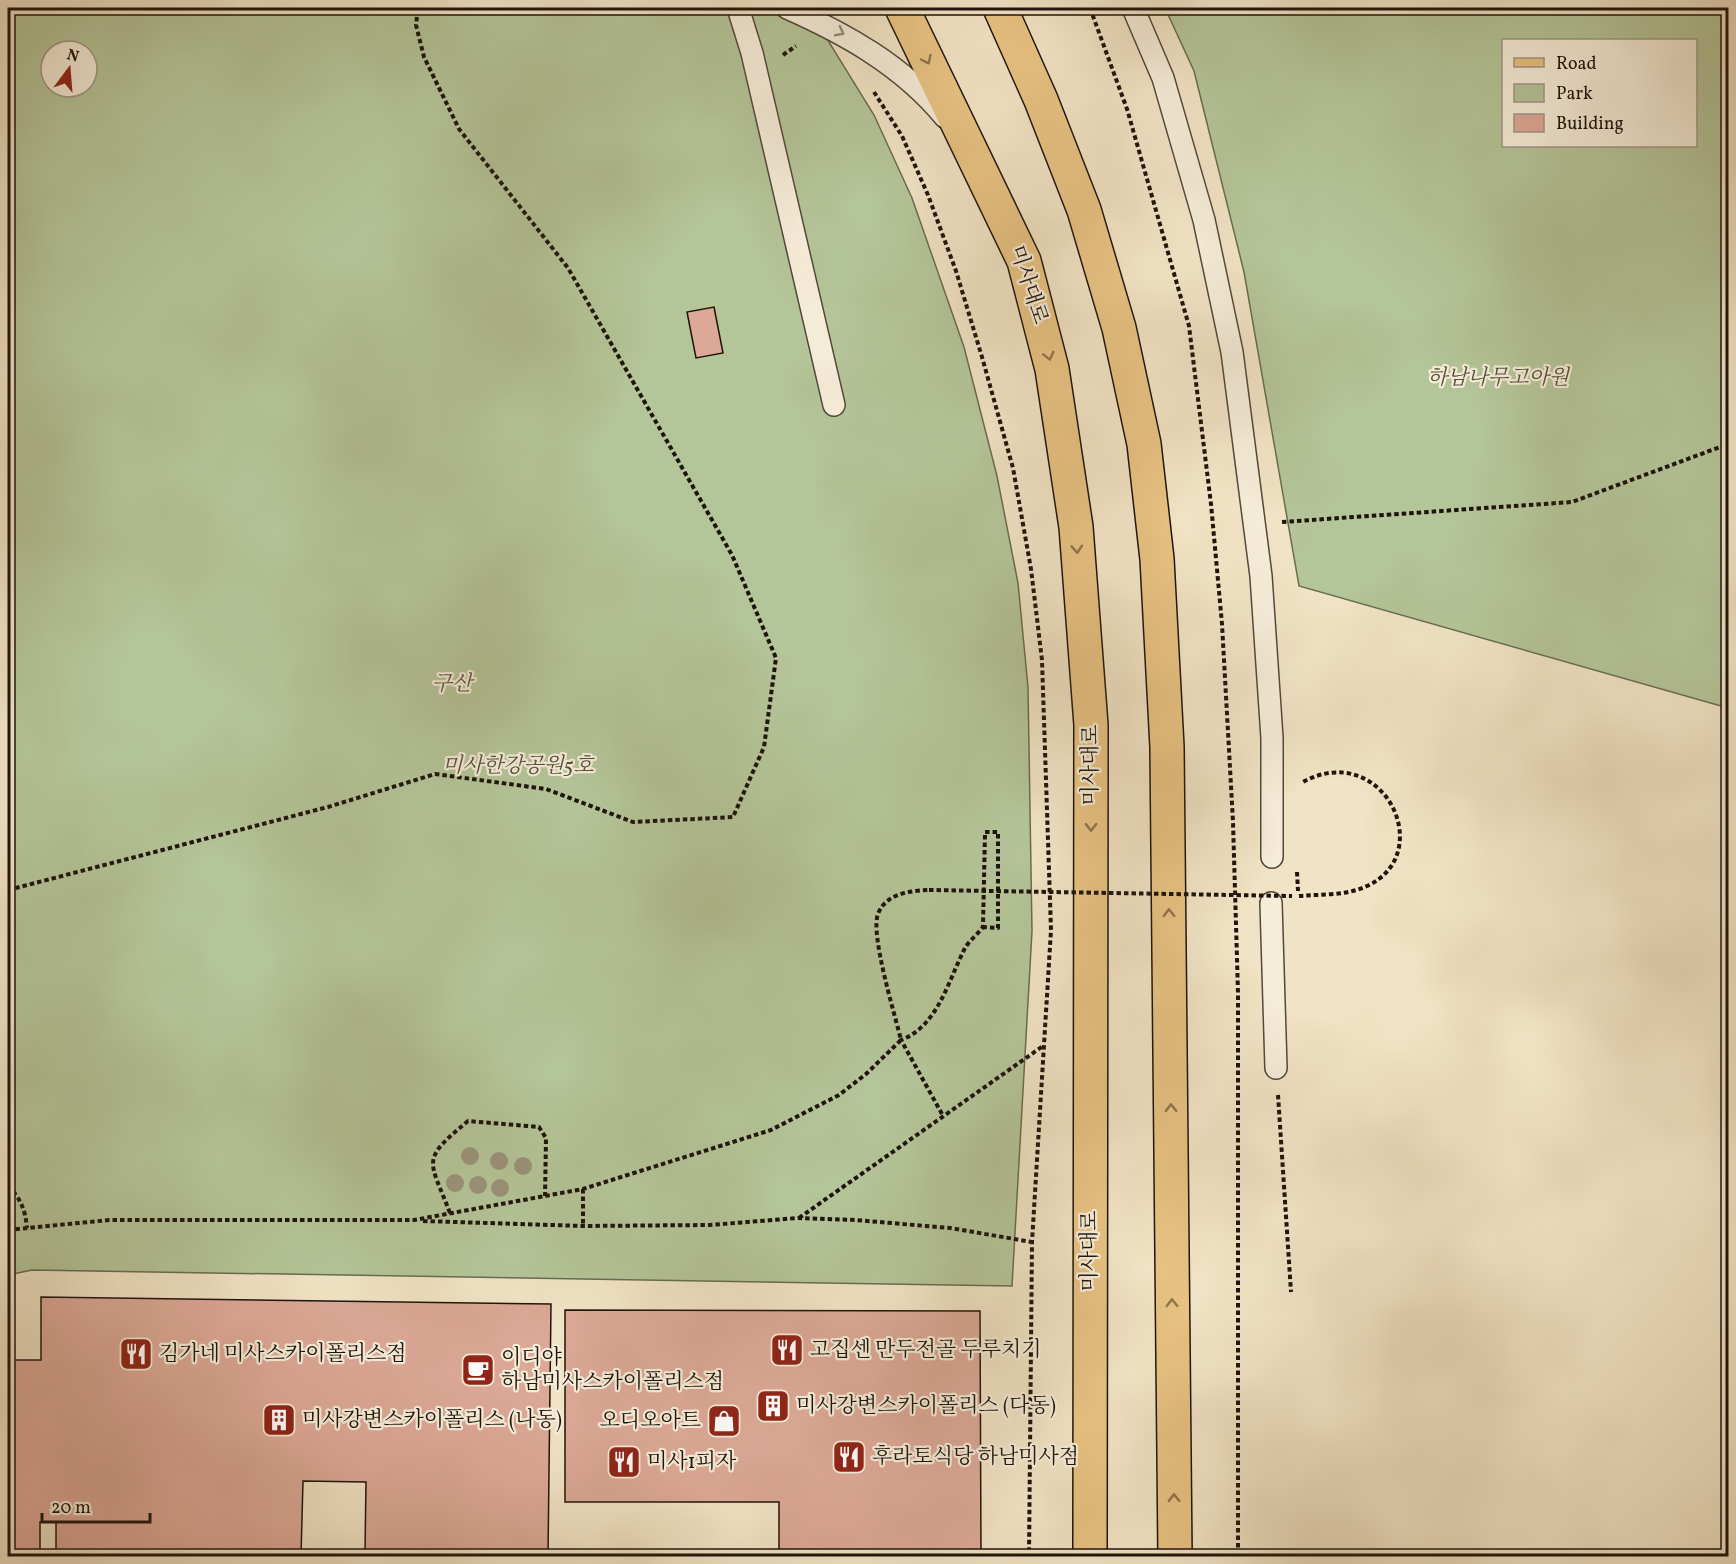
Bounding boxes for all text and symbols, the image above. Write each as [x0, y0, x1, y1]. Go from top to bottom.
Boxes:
one-way arrow [833, 25, 844, 36]
north arrow [39, 39, 99, 99]
legend [1502, 39, 1697, 147]
text: N [64, 44, 82, 69]
text: Road [1556, 52, 1597, 77]
one-way arrow [920, 54, 932, 65]
text: Park [1556, 82, 1593, 107]
text: Building [1556, 112, 1624, 137]
street label: 미사대로 [1002, 242, 1054, 328]
one-way arrow [1041, 351, 1054, 361]
park label: 하남나무고아원 [1427, 364, 1571, 393]
one-way arrow [1071, 544, 1084, 553]
park label: 구산 [432, 670, 475, 699]
street label: 미사대로 [1077, 724, 1106, 806]
park label: 미사한강공원5호 [442, 752, 596, 781]
one-way arrow [1085, 823, 1097, 832]
one-way arrow [1163, 909, 1175, 918]
one-way arrow [1165, 1104, 1177, 1113]
street label: 미사대로 [1076, 1210, 1105, 1292]
one-way arrow [1166, 1299, 1178, 1308]
restaurant icon: 고집센 만두전골 두루치기 [769, 1332, 805, 1368]
restaurant icon: 김가네 미사스카이폴리스점 [118, 1336, 154, 1372]
place label: 고집센 만두전골 두루치기 [810, 1336, 1042, 1365]
place label: 김가네 미사스카이폴리스점 [159, 1340, 407, 1369]
place label: 이디야 하남미사스카이폴리스점 [501, 1344, 724, 1397]
cafe icon: 이디야 하남미사스카이폴리스점 [460, 1352, 496, 1388]
building icon: 미사강변스카이폴리스 (다동) [755, 1388, 791, 1424]
place label: 미사강변스카이폴리스 (다동) [796, 1392, 1056, 1421]
building icon: 미사강변스카이폴리스 (나동) [261, 1402, 297, 1438]
shop icon: 오디오아트 [706, 1403, 742, 1439]
place label: 미사강변스카이폴리스 (나동) [302, 1406, 562, 1435]
place label: 오디오아트 [600, 1407, 701, 1436]
restaurant icon: 후라토식당 하남미사점 [831, 1439, 867, 1475]
place label: 후라토식당 하남미사점 [872, 1443, 1079, 1472]
restaurant icon: 미사1피자 [606, 1444, 642, 1480]
place label: 미사1피자 [647, 1448, 737, 1477]
scale bar [42, 1486, 150, 1524]
one-way arrow [1168, 1494, 1180, 1503]
text: 20 m [51, 1496, 91, 1521]

